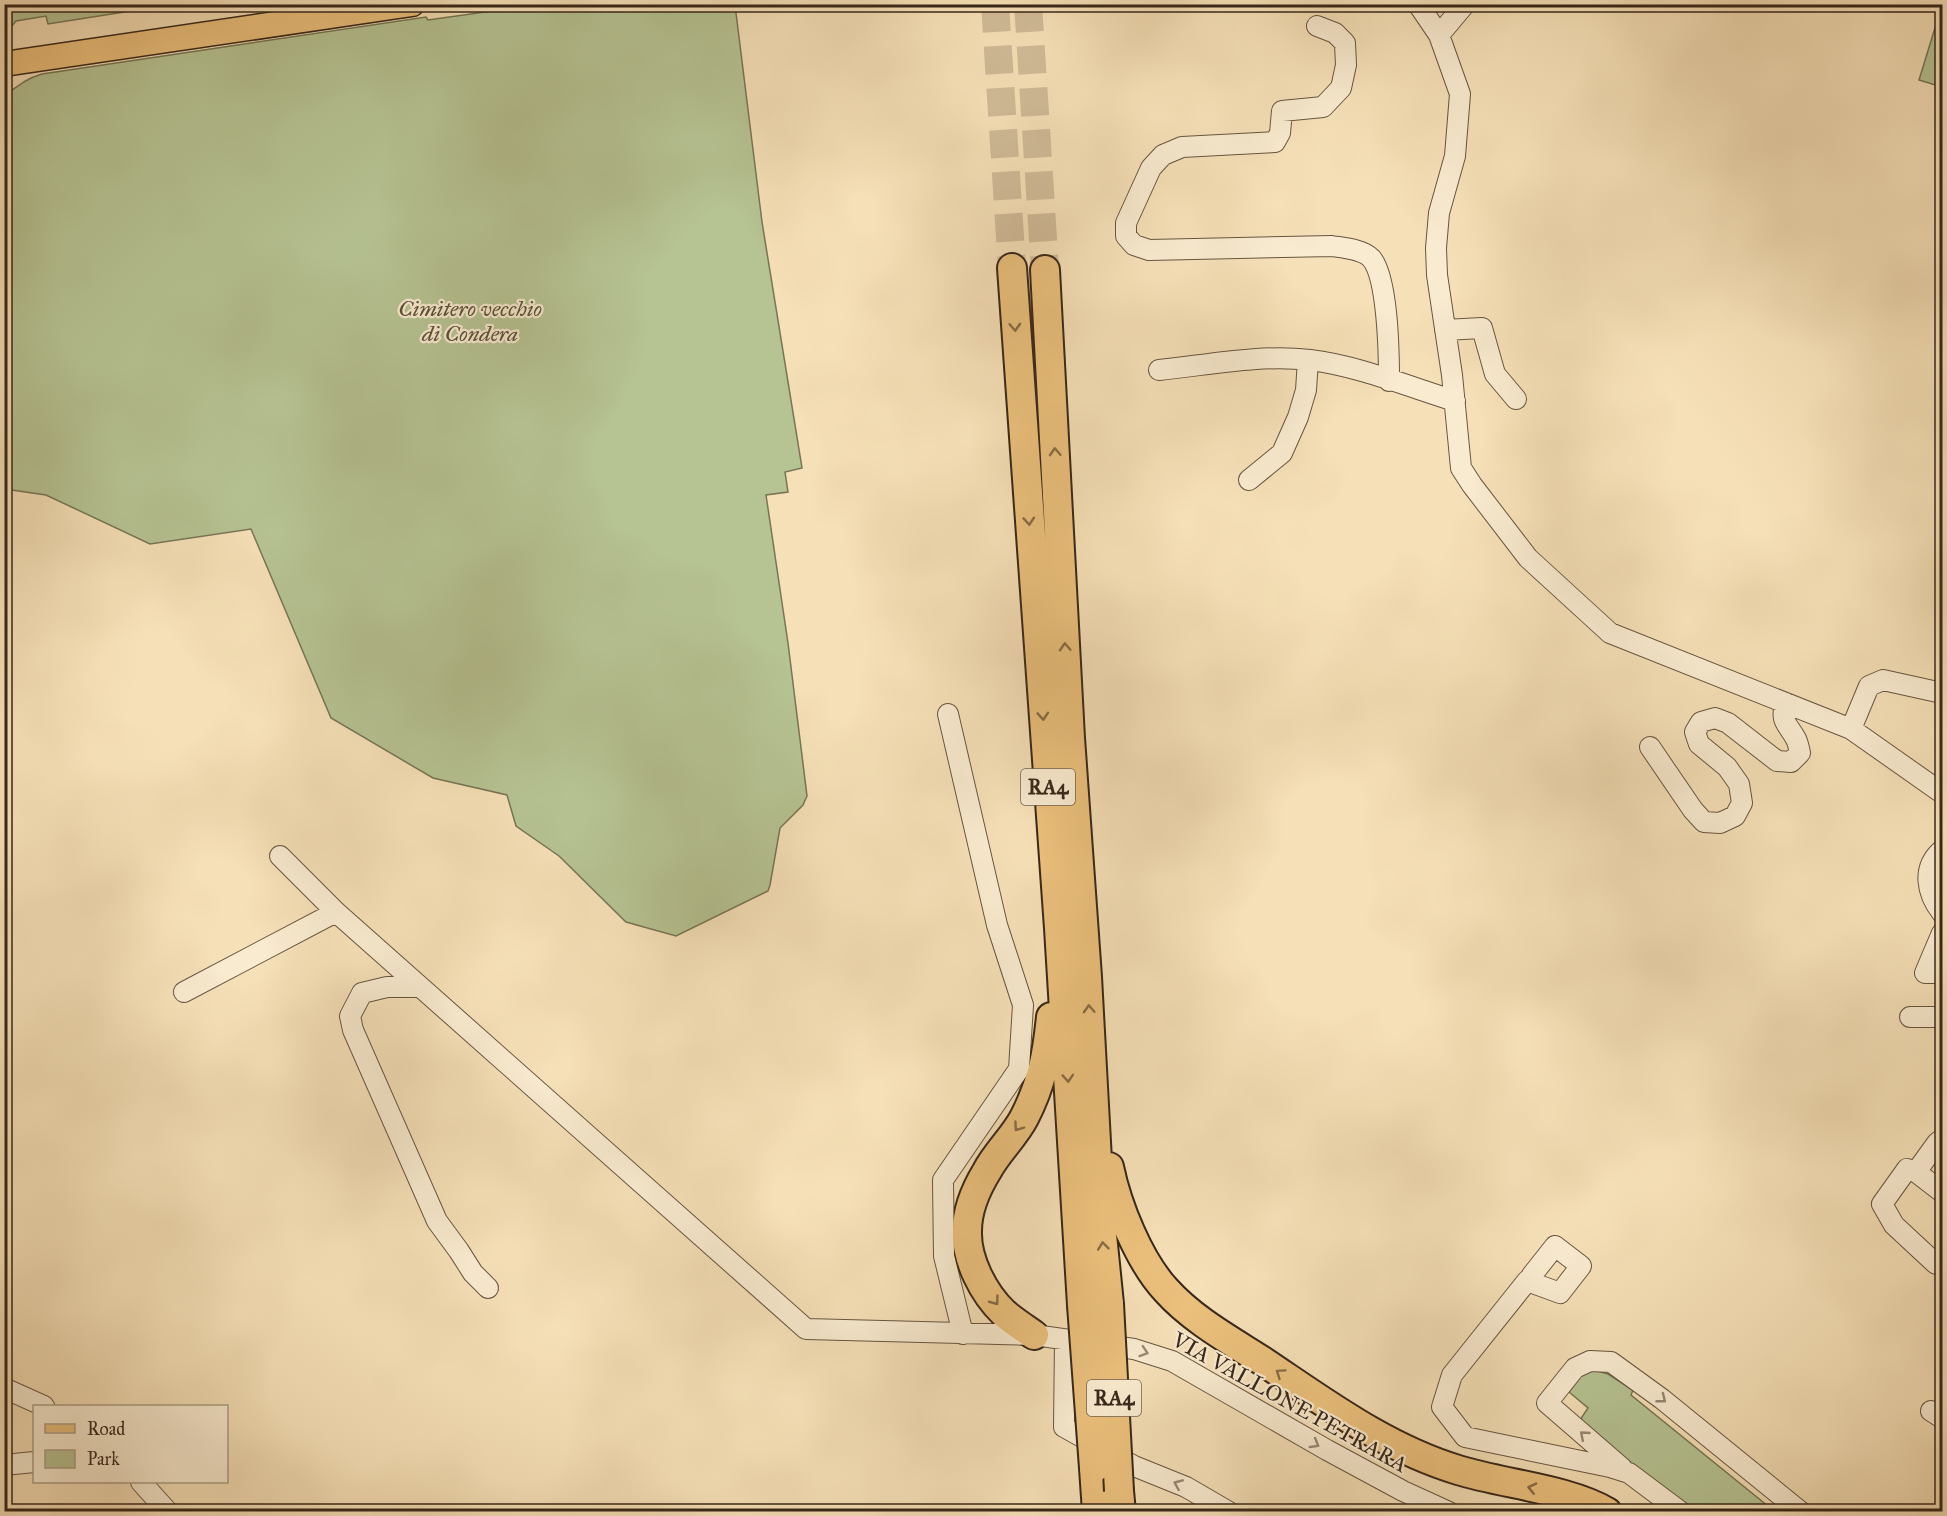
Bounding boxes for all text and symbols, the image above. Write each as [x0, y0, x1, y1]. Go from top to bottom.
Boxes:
park label: Cimitero vecchio di Condera [398, 295, 542, 347]
one-way arrow [1009, 322, 1022, 331]
one-way arrow [1049, 448, 1062, 457]
one-way arrow [1022, 517, 1035, 526]
one-way arrow [1059, 642, 1072, 651]
one-way arrow [1036, 711, 1049, 720]
road number: RA4 [1021, 769, 1075, 805]
one-way arrow [1082, 1005, 1095, 1014]
one-way arrow [1061, 1073, 1074, 1082]
one-way arrow [1014, 1121, 1025, 1132]
one-way arrow [1097, 1241, 1110, 1250]
one-way arrow [988, 1295, 999, 1306]
street label: VIA VALLONE PETRARA [1167, 1325, 1413, 1478]
one-way arrow [1138, 1344, 1149, 1357]
one-way arrow [1276, 1369, 1287, 1380]
road number: RA4 [1087, 1380, 1141, 1416]
one-way arrow [1655, 1392, 1666, 1403]
legend [33, 1405, 228, 1483]
text: Road [87, 1418, 125, 1440]
one-way arrow [1580, 1432, 1591, 1443]
one-way arrow [1309, 1436, 1319, 1448]
text: Park [87, 1448, 120, 1470]
one-way arrow [1173, 1479, 1184, 1491]
one-way arrow [1527, 1482, 1537, 1495]

